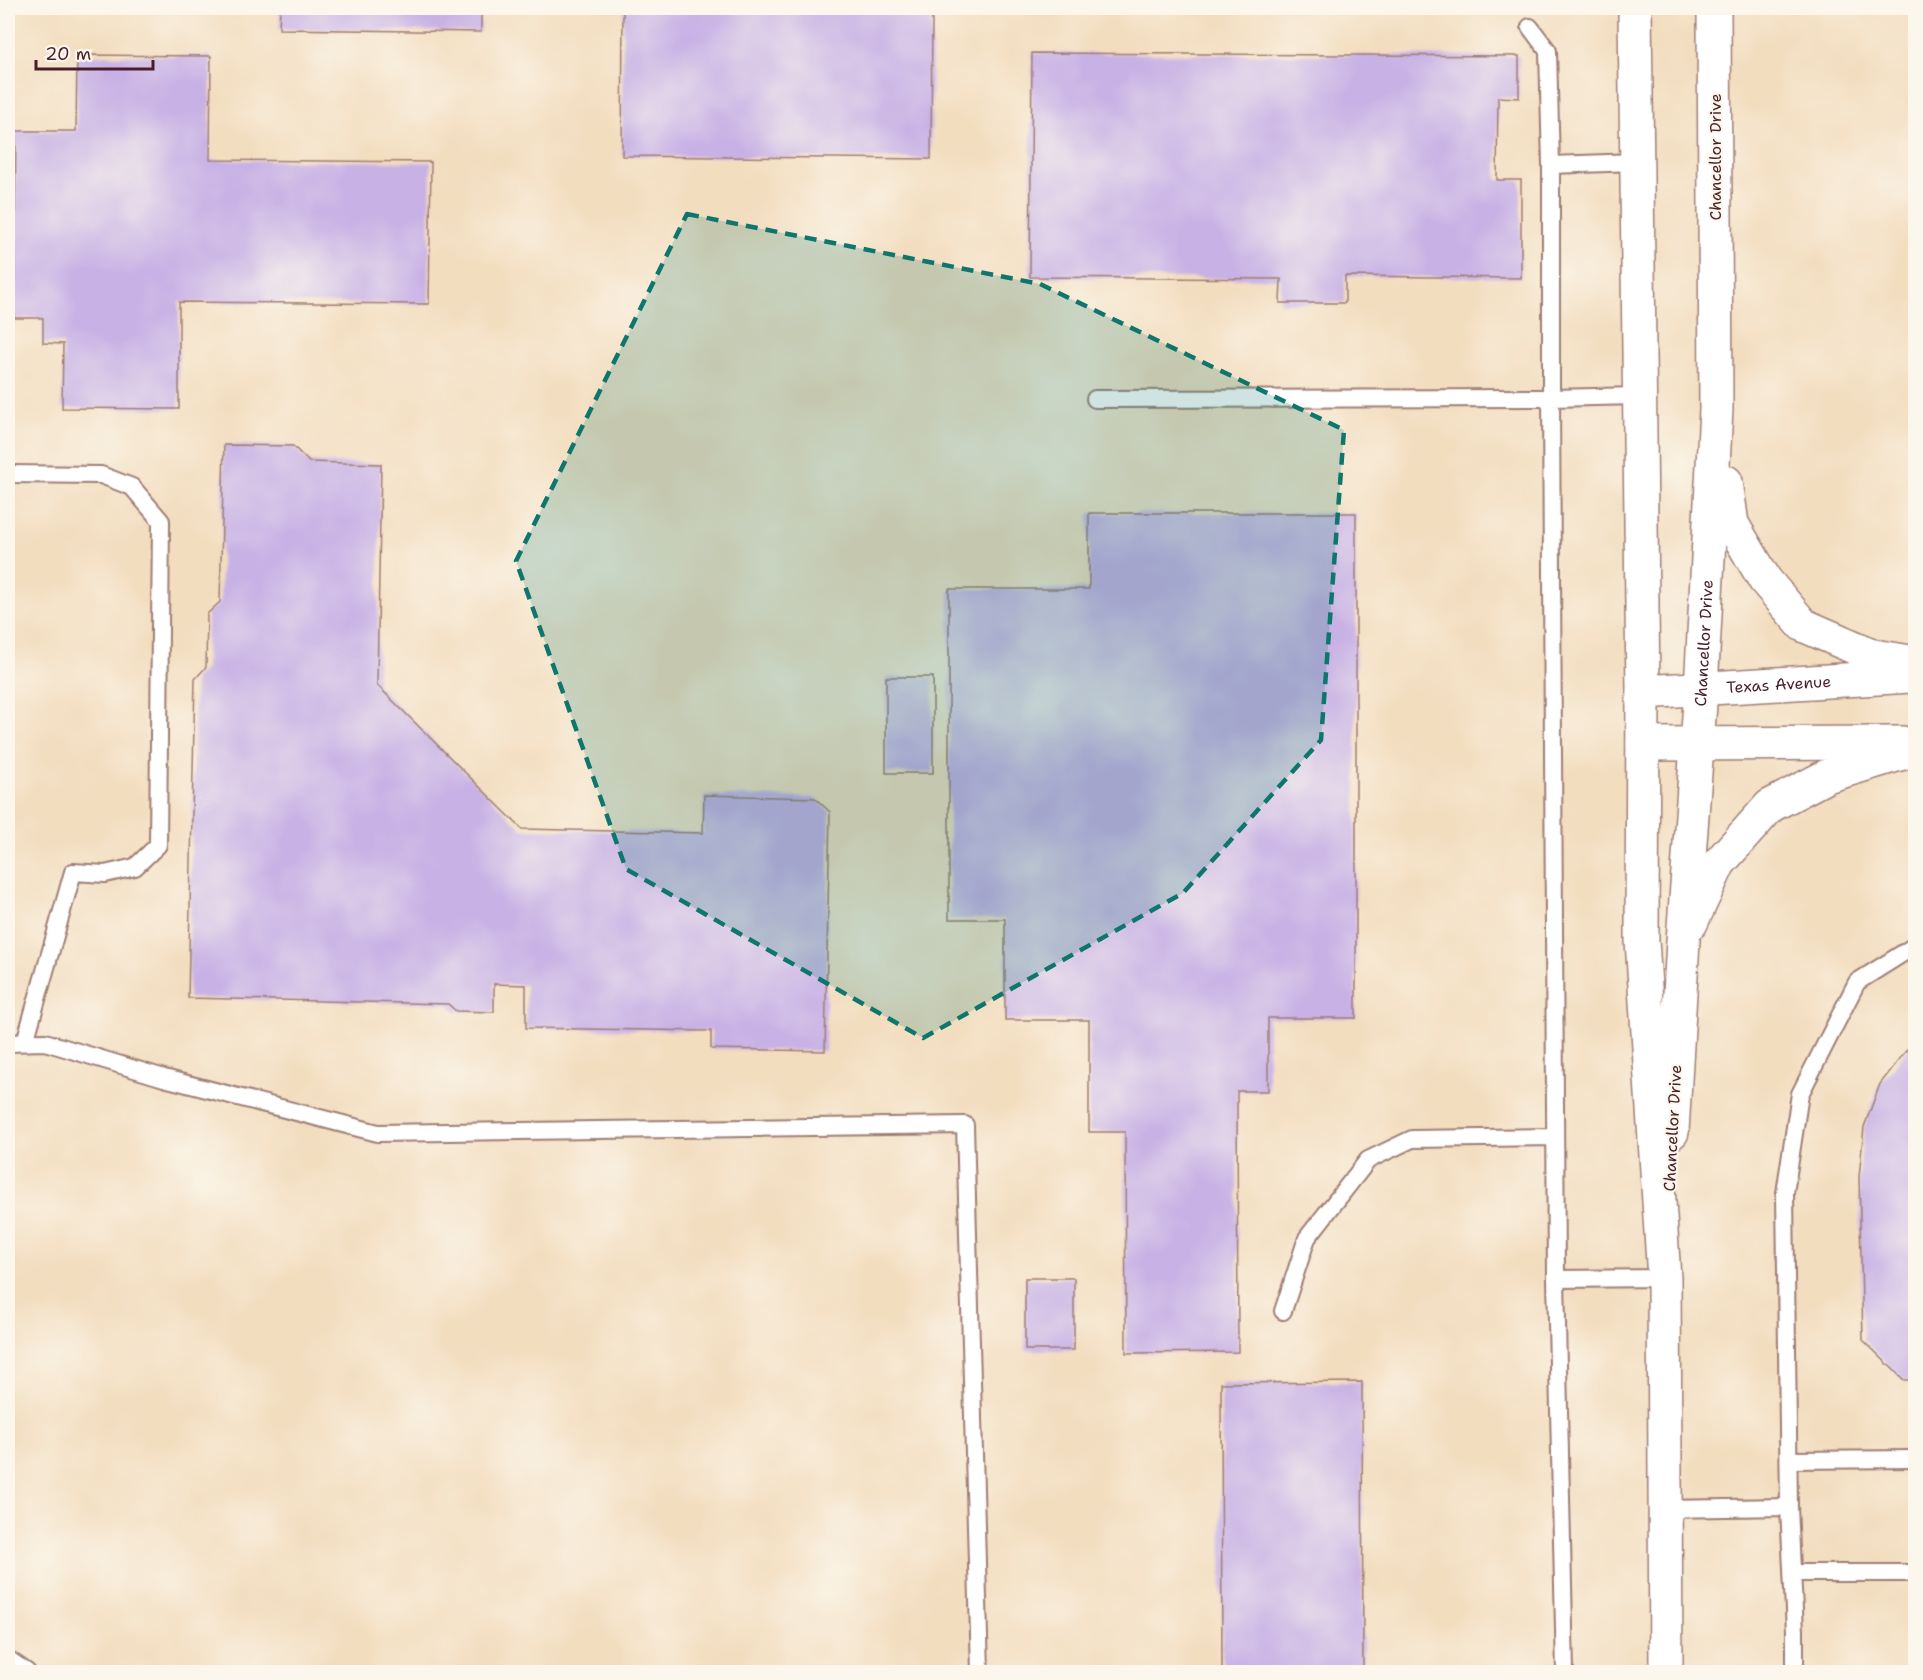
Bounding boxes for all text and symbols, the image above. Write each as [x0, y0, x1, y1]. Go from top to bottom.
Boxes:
scale bar [36, 33, 153, 71]
text: 20 m [45, 42, 91, 66]
street label: Chancellor Drive [1705, 94, 1726, 220]
street label: Chancellor Drive [1690, 579, 1718, 707]
street label: Texas Avenue [1726, 671, 1832, 698]
street label: Chancellor Drive [1659, 1064, 1686, 1192]

